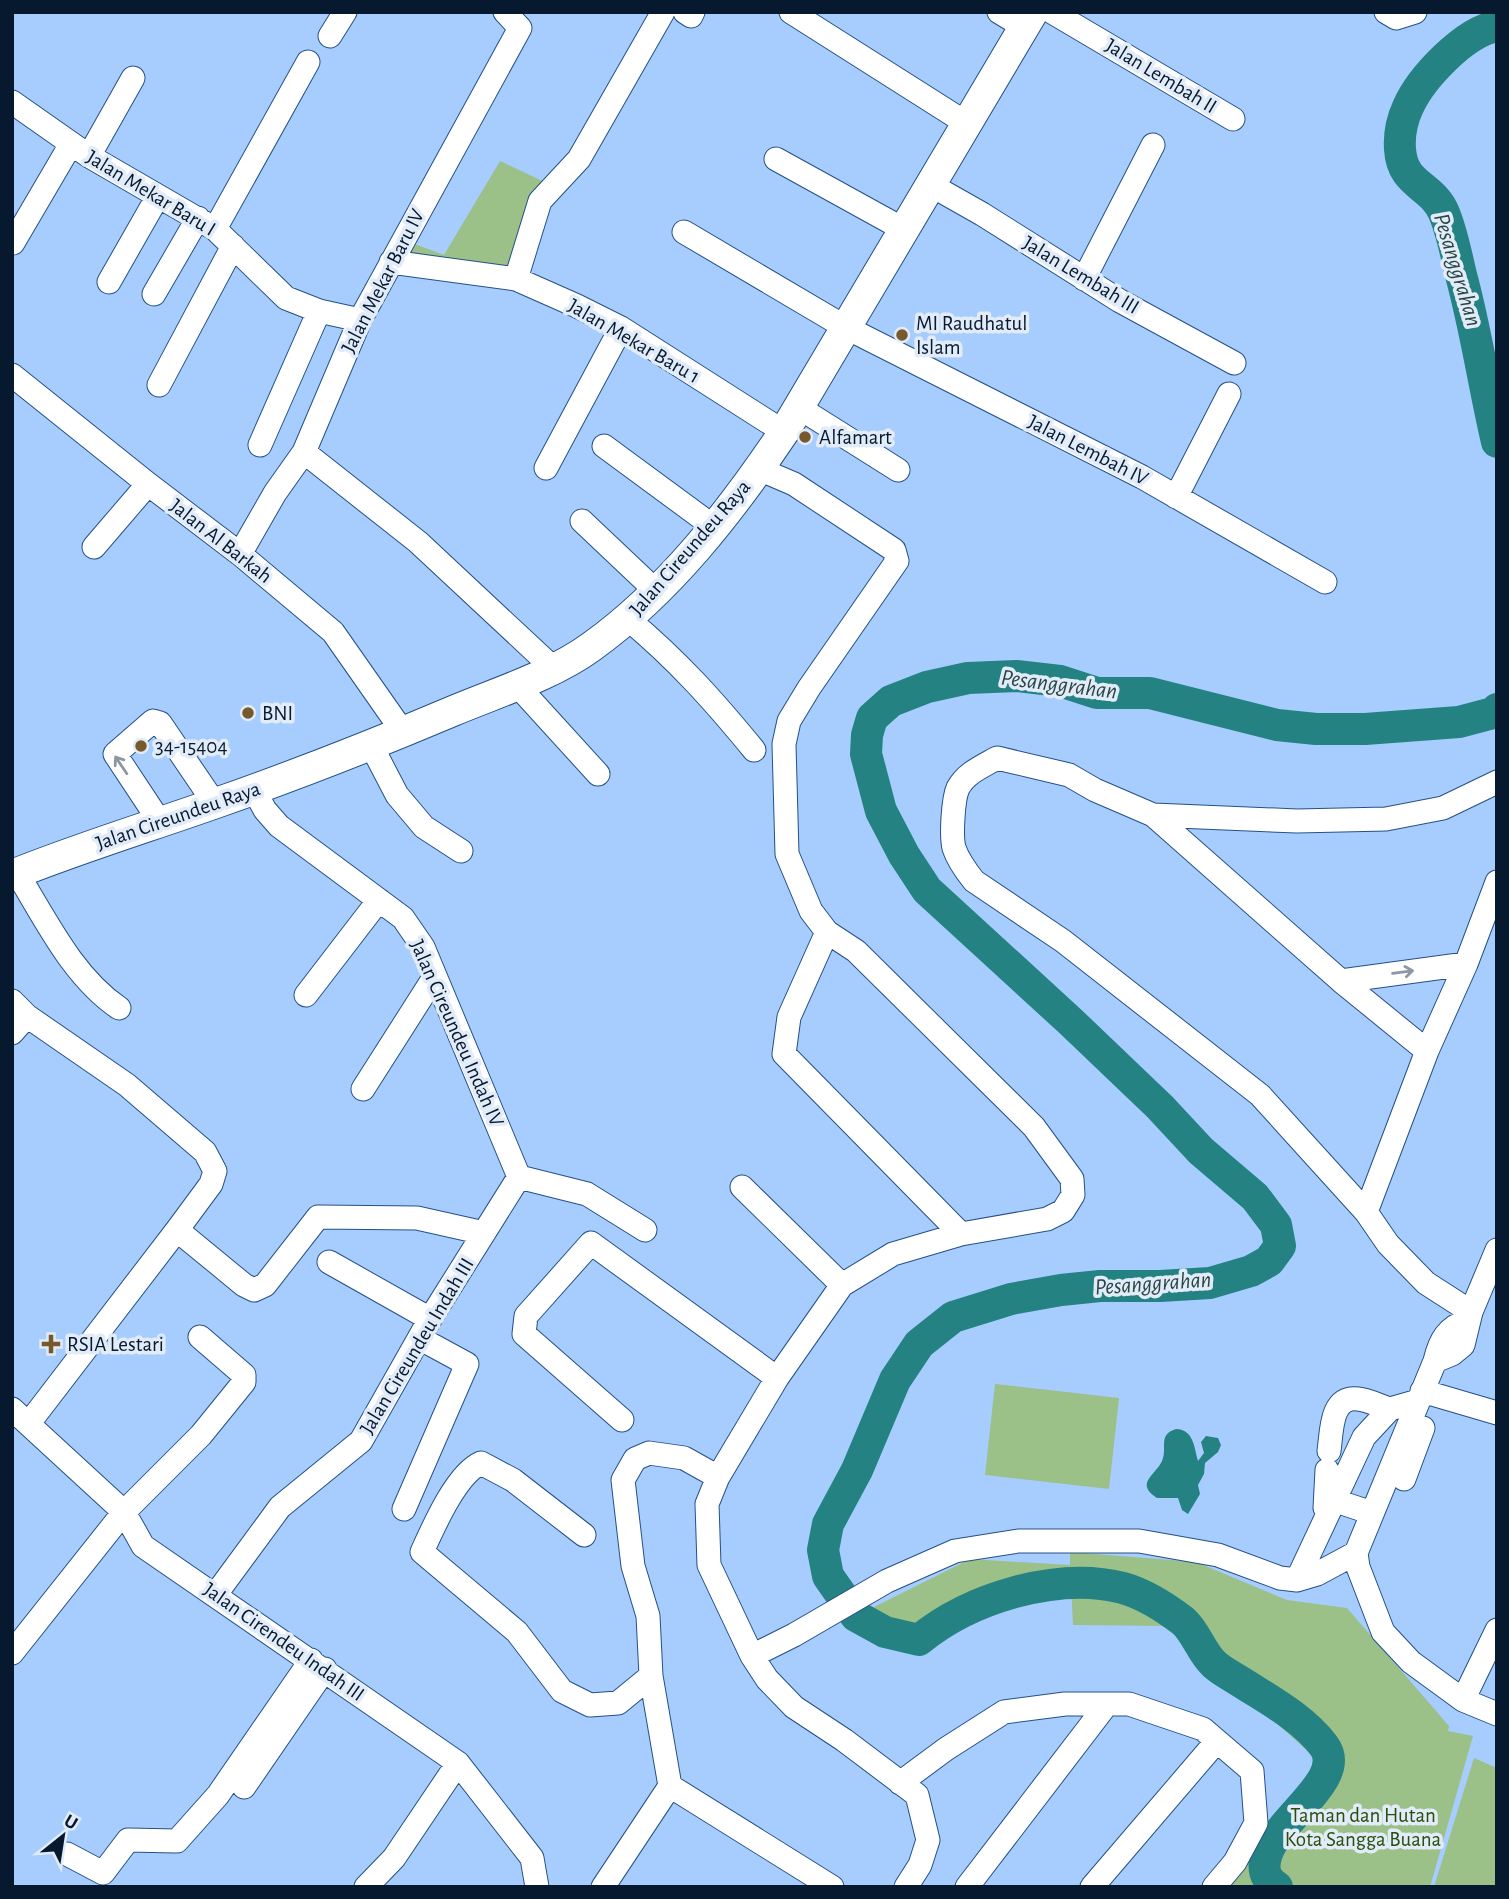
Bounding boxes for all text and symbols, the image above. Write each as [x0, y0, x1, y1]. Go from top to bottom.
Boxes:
street label: Jalan Lembah II [1102, 35, 1220, 117]
street label: Jalan Mekar Baru I [83, 146, 219, 240]
street label: Jalan Mekar Baru IV [338, 206, 428, 356]
water label: Pesanggrahan [1429, 211, 1485, 329]
street label: Jalan Lembah III [1019, 232, 1143, 318]
street label: Jalan Mekar Baru 1 [564, 295, 704, 387]
place label: MI Raudhatul Islam [916, 313, 1027, 358]
marker: MI Raudhatul Islam [894, 327, 910, 343]
street label: Jalan Lembah IV [1025, 411, 1152, 489]
place label: Alfamart [819, 427, 892, 448]
marker: Alfamart [797, 429, 813, 445]
street label: Jalan Cireundeu Raya [626, 476, 755, 620]
street label: Jalan Al Barkah [166, 495, 276, 587]
water label: Pesanggrahan [1000, 666, 1118, 704]
place label: BNI [262, 703, 293, 724]
marker: BNI [240, 705, 256, 721]
place label: 34-15404 [155, 736, 228, 757]
marker: 34-15404 [133, 738, 149, 754]
one-way arrow [114, 756, 128, 776]
street label: Jalan Cireundeu Raya [93, 778, 263, 854]
street label: Jalan Cireundeu Indah IV [406, 937, 508, 1130]
one-way arrow [1392, 965, 1414, 978]
street label: Jalan Cireundeu Indah III [356, 1254, 478, 1438]
water label: Pesanggrahan [1094, 1268, 1212, 1300]
marker: RSIA Lestari [41, 1334, 61, 1354]
place label: RSIA Lestari [67, 1334, 164, 1355]
street label: Jalan Cirendeu Indah III [200, 1579, 368, 1705]
north arrow [28, 1801, 98, 1871]
park label: Taman dan Hutan Kota Sangga Buana [1285, 1805, 1441, 1850]
text: U [61, 1811, 81, 1834]

